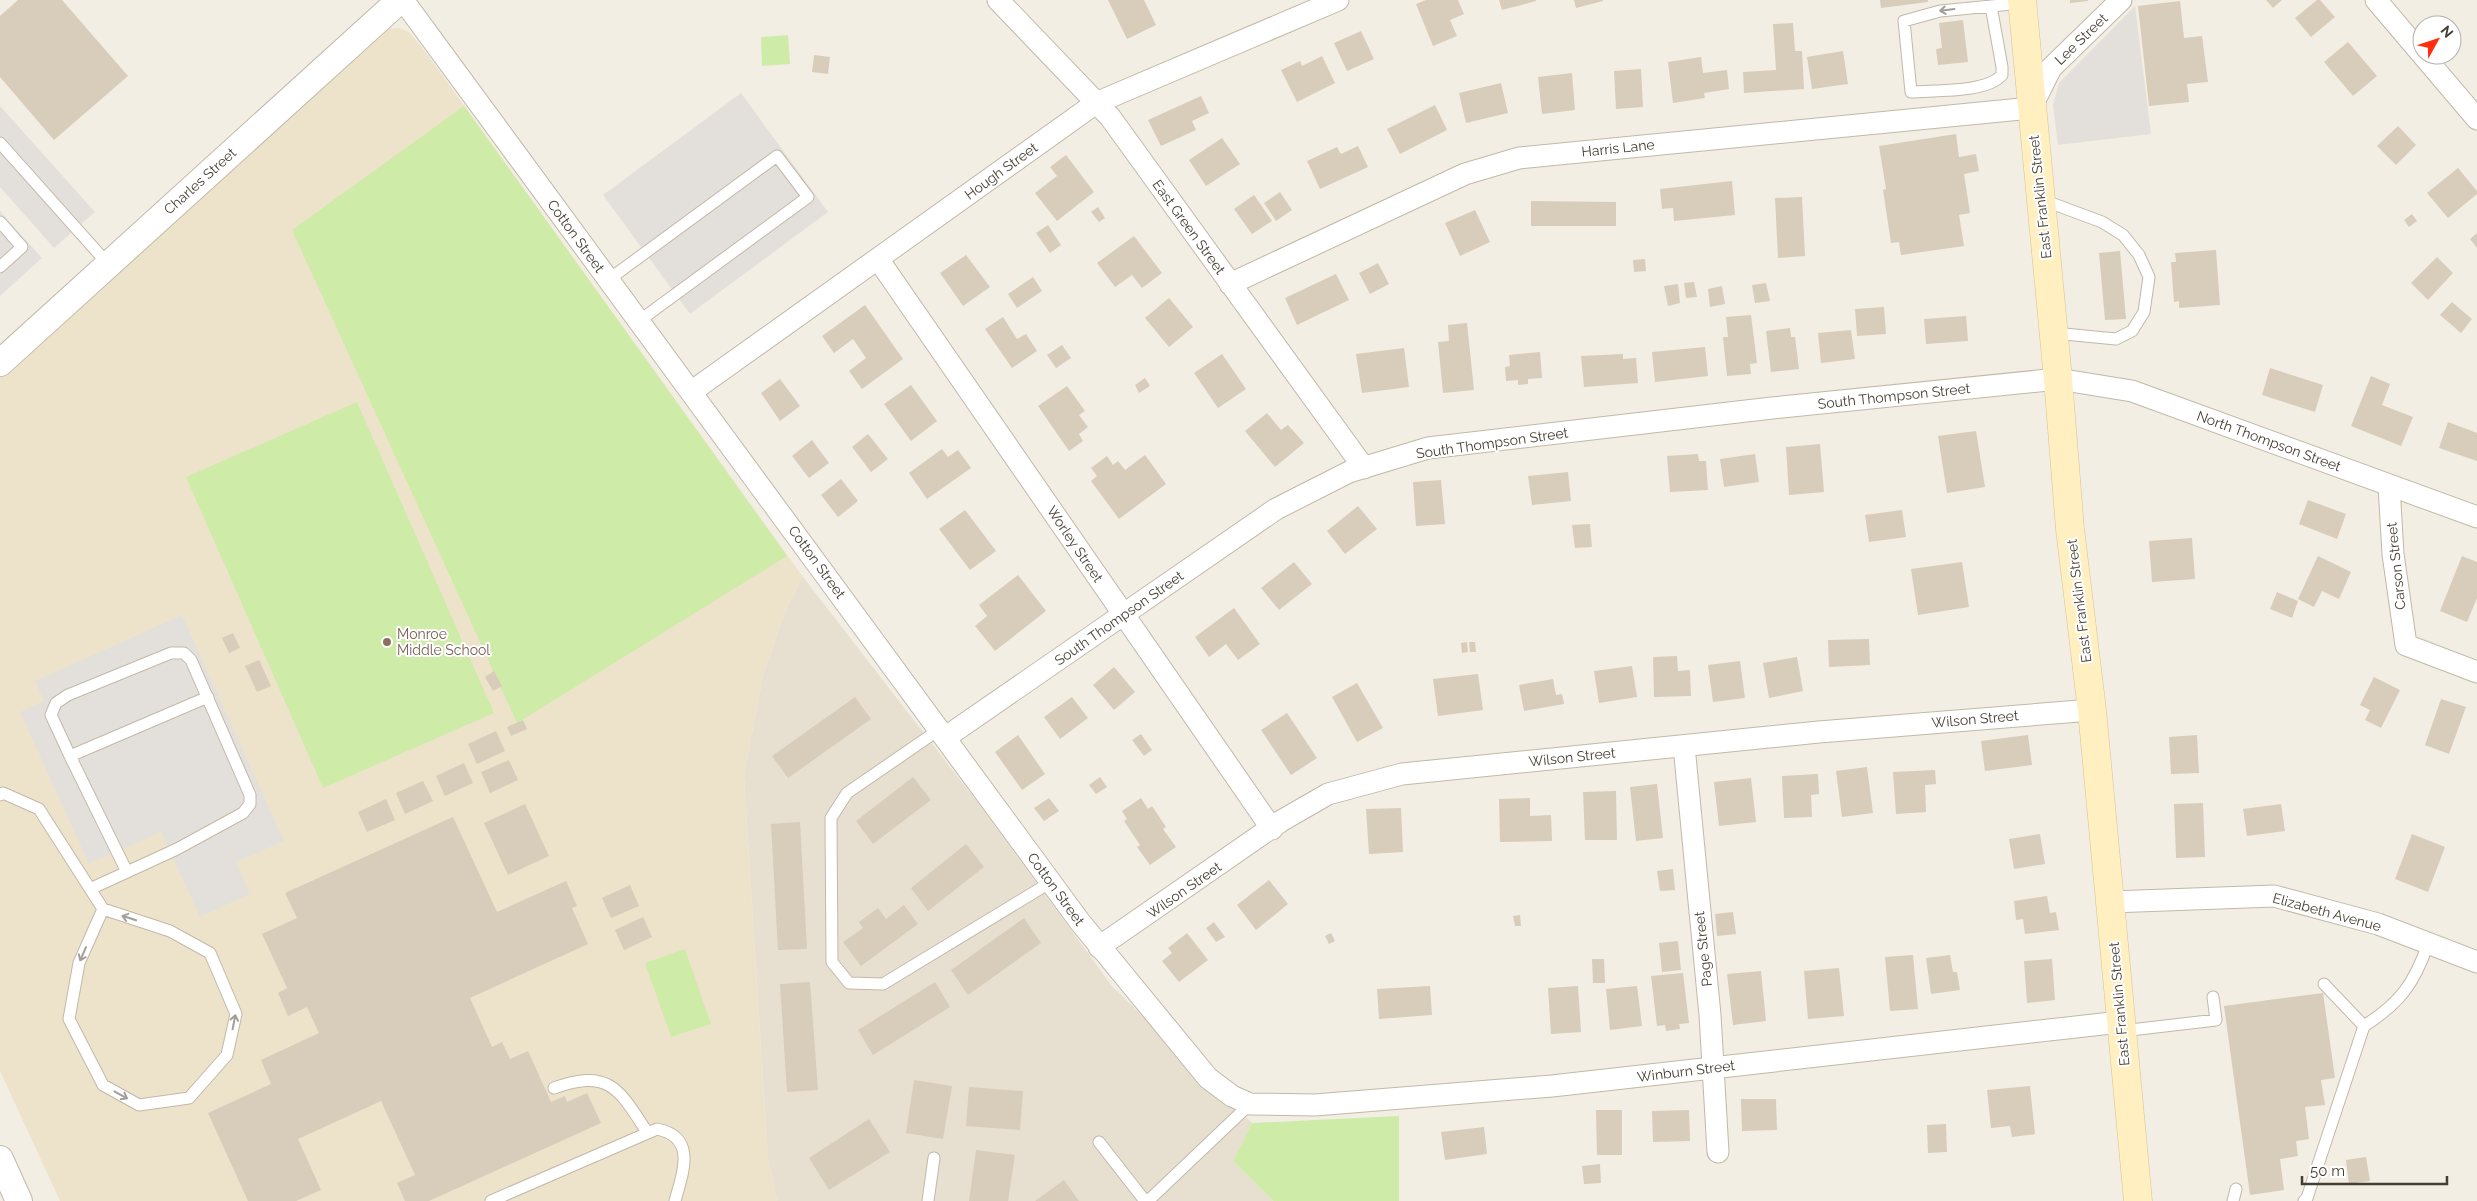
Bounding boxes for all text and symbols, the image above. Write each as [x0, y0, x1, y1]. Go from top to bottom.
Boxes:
one-way arrow [1939, 6, 1955, 16]
street label: Lee Street [2051, 10, 2111, 68]
north arrow [2412, 15, 2462, 65]
text: N [2437, 22, 2457, 41]
street label: East Franklin Street [2026, 134, 2054, 260]
street label: Harris Lane [1581, 136, 1655, 160]
street label: Hough Street [961, 139, 1041, 203]
street label: Charles Street [161, 144, 240, 218]
street label: East Green Street [1149, 177, 1229, 278]
street label: Cotton Street [544, 197, 608, 276]
street label: South Thompson Street [1817, 380, 1971, 412]
street label: North Thompson Street [2195, 407, 2343, 475]
street label: South Thompson Street [1415, 424, 1569, 462]
street label: Worley Street [1044, 503, 1107, 585]
street label: Carson Street [2383, 521, 2409, 610]
street label: Cotton Street [785, 523, 849, 602]
street label: East Franklin Street [2063, 538, 2095, 664]
street label: South Thompson Street [1052, 567, 1187, 669]
place label: Monroe Middle School [397, 626, 490, 658]
marker: Monroe Middle School [381, 636, 393, 648]
street label: Wilson Street [1931, 707, 2019, 731]
street label: Wilson Street [1528, 744, 1616, 770]
street label: Cotton Street [1024, 850, 1088, 929]
street label: Wilson Street [1144, 858, 1225, 922]
street label: Elizabeth Avenue [2271, 890, 2383, 934]
street label: Page Street [1691, 910, 1715, 987]
one-way arrow [122, 913, 137, 922]
street label: East Franklin Street [2106, 941, 2132, 1067]
one-way arrow [77, 946, 87, 961]
one-way arrow [229, 1014, 239, 1030]
street label: Winburn Street [1636, 1057, 1736, 1085]
one-way arrow [114, 1091, 128, 1101]
scale bar [2302, 1154, 2447, 1186]
text: 50 m [2310, 1162, 2345, 1180]

